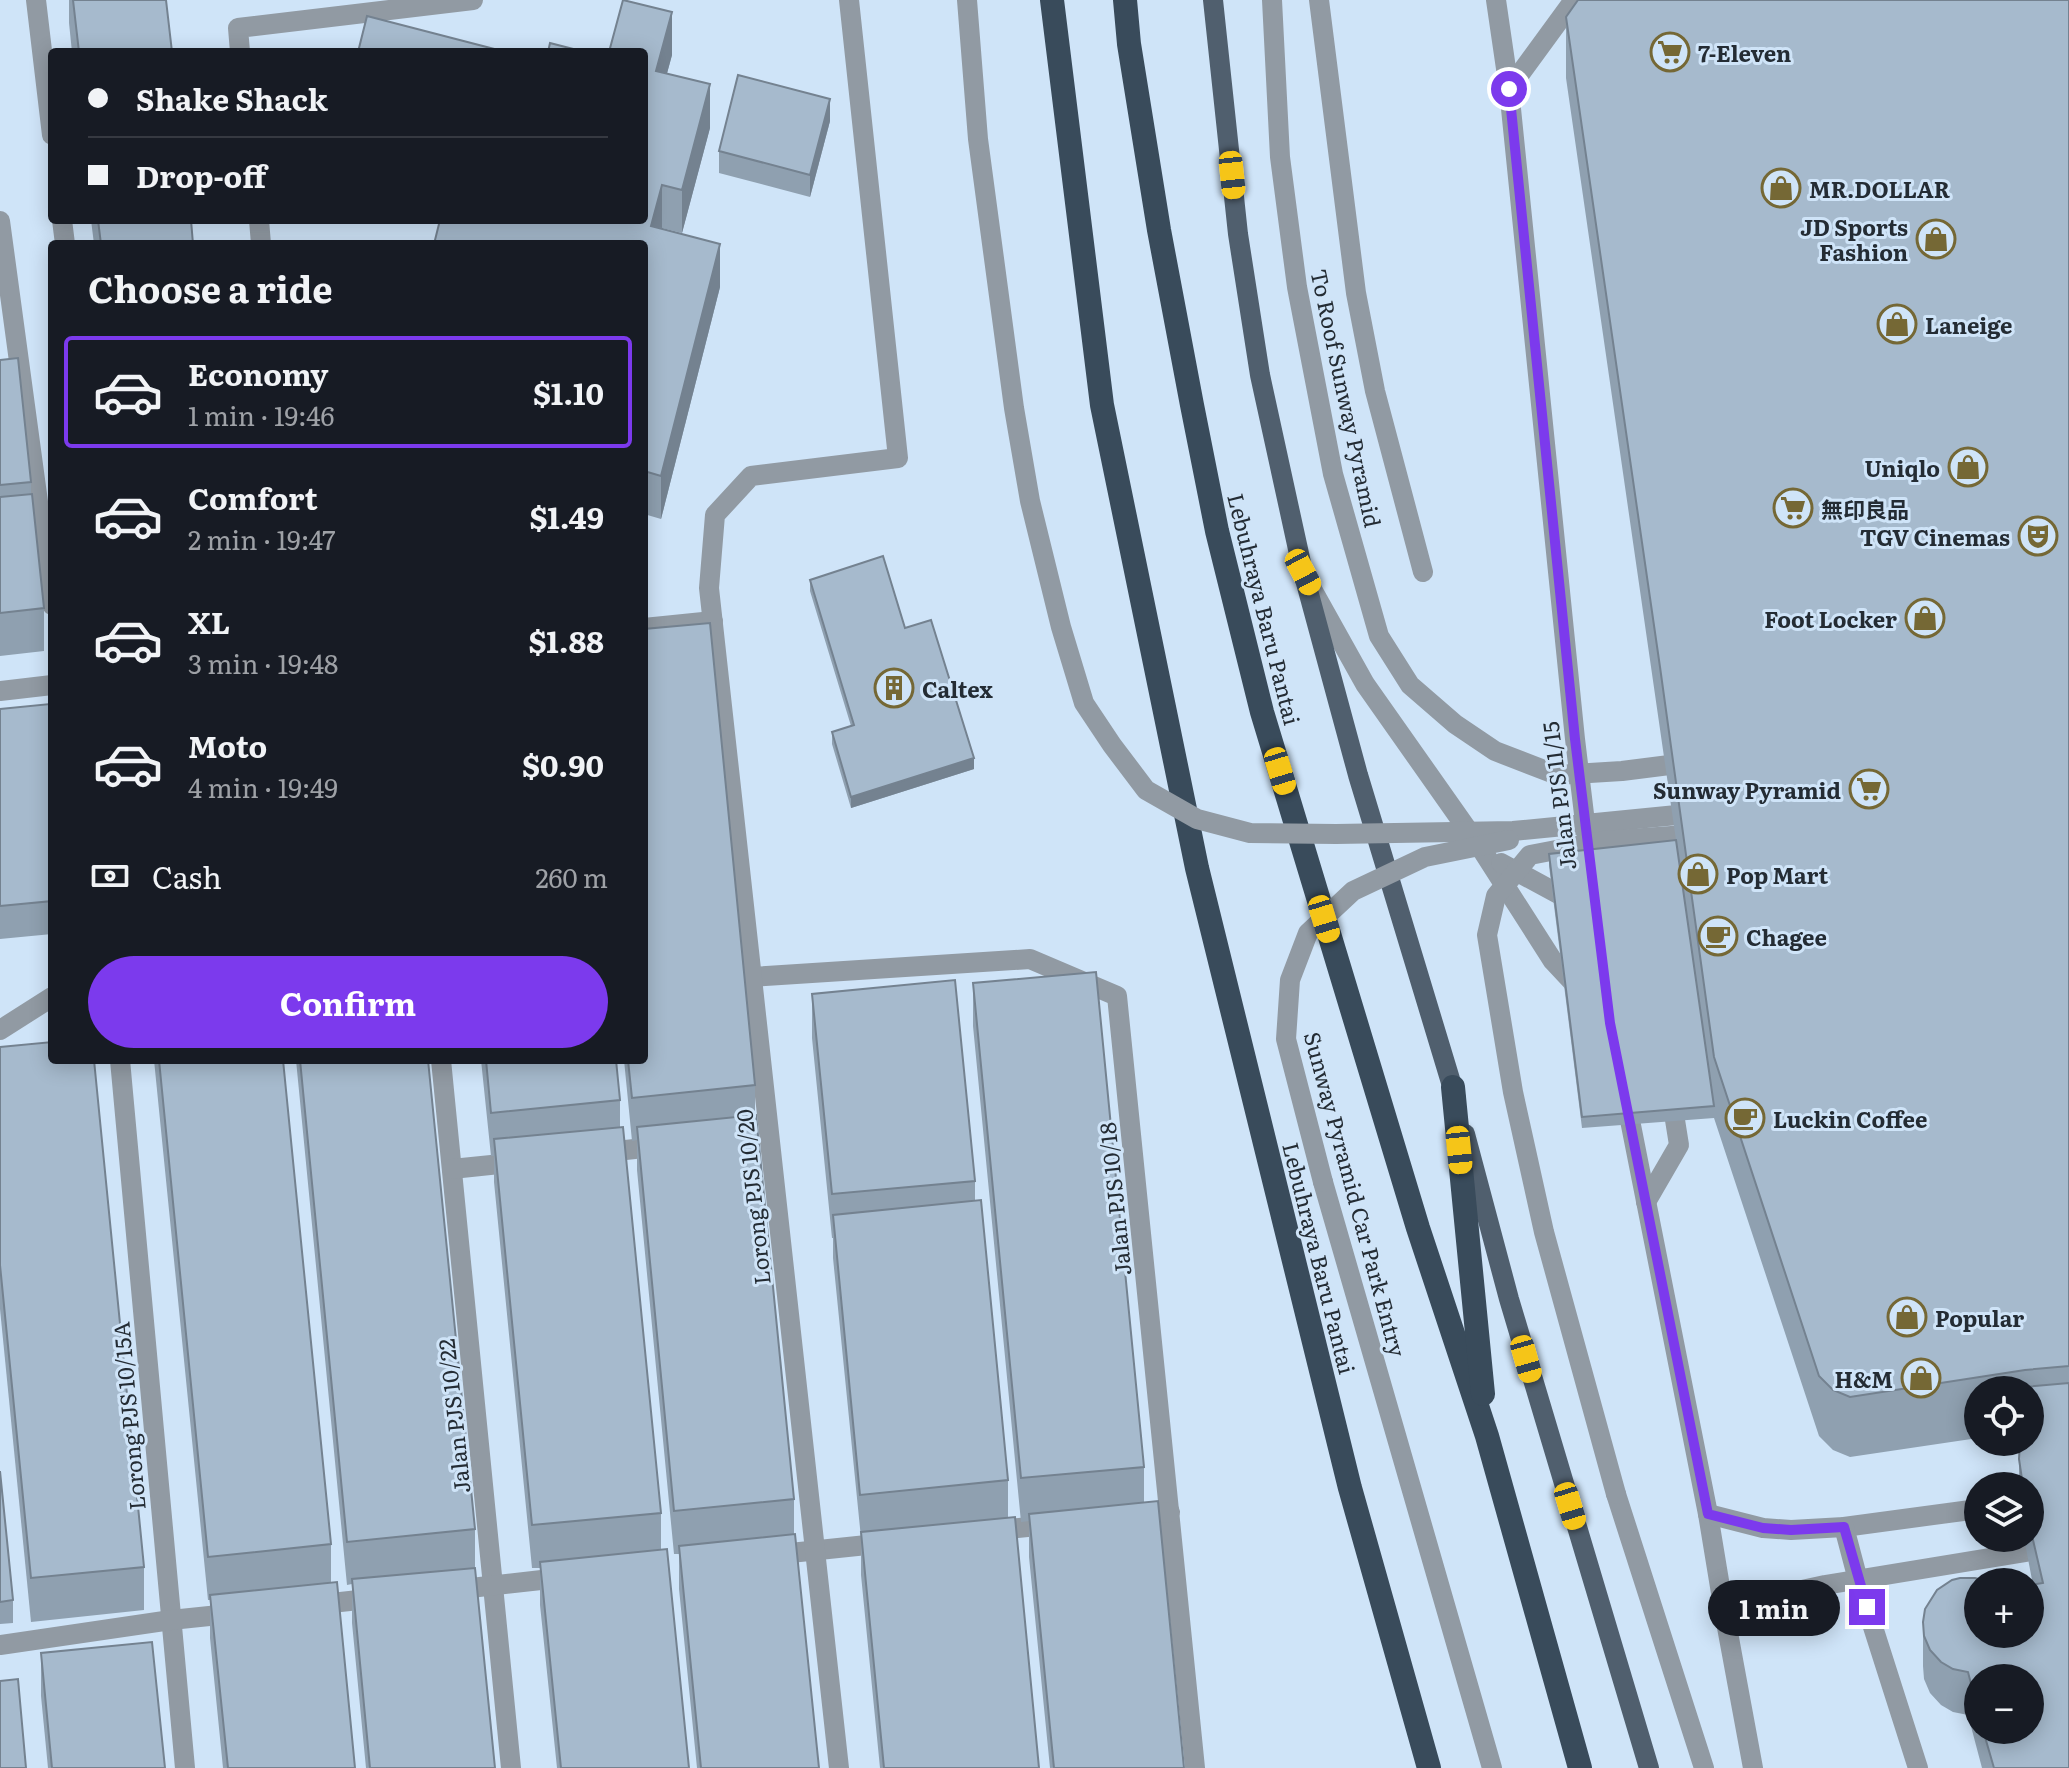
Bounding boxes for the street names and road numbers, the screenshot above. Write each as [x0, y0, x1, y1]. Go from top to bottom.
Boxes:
street label: To Roof Sunway Pyramid [1304, 266, 1390, 530]
street label: Lebuhraya Baru Pantai [1220, 490, 1310, 728]
street label: Jalan PJS 11/15 [1533, 720, 1583, 872]
street label: Sunway Pyramid Car Park Entry [1297, 1028, 1415, 1360]
street label: Lorong PJS 10/20 [726, 1108, 778, 1286]
street label: Jalan PJS 10/18 [1090, 1121, 1138, 1277]
street label: Lebuhraya Baru Pantai [1275, 1139, 1365, 1377]
street label: Lorong PJS 10/15A [103, 1321, 153, 1511]
street label: Jalan PJS 10/22 [428, 1337, 478, 1495]

